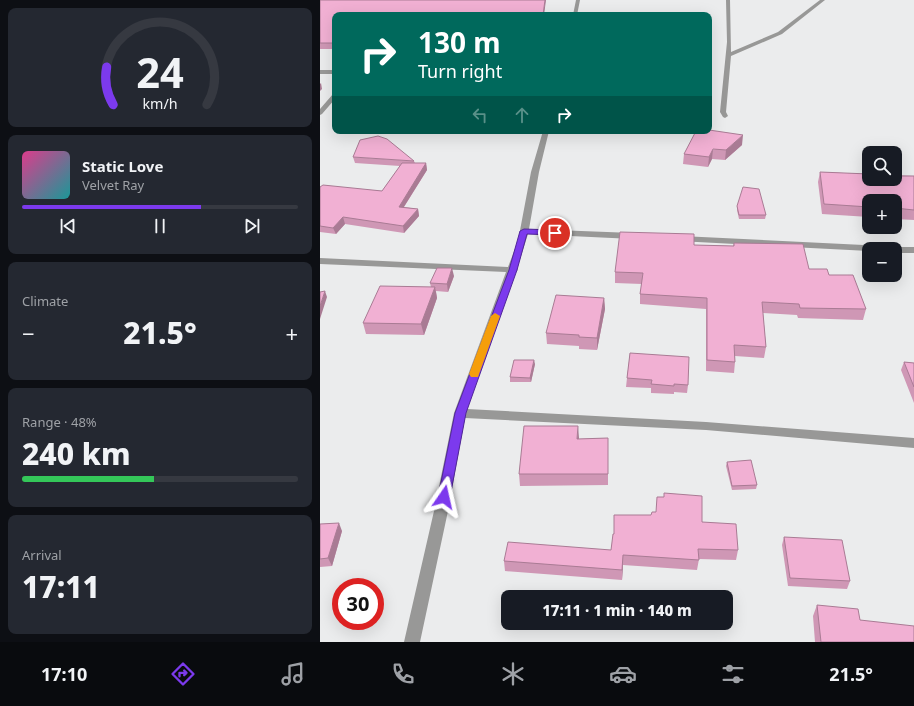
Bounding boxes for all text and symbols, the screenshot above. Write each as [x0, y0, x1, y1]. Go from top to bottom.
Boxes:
text: 130 m [418, 23, 501, 61]
icon: right [352, 28, 404, 80]
text: 24 [136, 44, 184, 100]
text: Turn right [418, 59, 502, 83]
text: km/h [142, 94, 178, 113]
icon: left [469, 104, 491, 126]
icon: ahead [511, 104, 533, 126]
icon: right [553, 104, 575, 126]
map controls [862, 146, 902, 282]
button: search [862, 146, 902, 186]
text: Static Love [82, 156, 163, 176]
text: Velvet Ray [82, 176, 144, 194]
button: + [862, 194, 902, 234]
icon: previous [57, 215, 79, 237]
icon: pause [149, 215, 171, 237]
icon: next [241, 215, 263, 237]
pin [538, 216, 572, 250]
icon: arrive [544, 222, 566, 244]
button: − [862, 242, 902, 282]
text: Climate [22, 292, 68, 310]
text: 21.5° [123, 312, 197, 353]
text: − [22, 318, 35, 348]
text: + [285, 318, 298, 348]
text: Range · 48% [22, 413, 97, 431]
text: 240 km [22, 433, 131, 474]
position arrow [423, 476, 465, 518]
text: Arrival [22, 546, 62, 564]
text: 17:11 [22, 566, 100, 607]
speed limit sign: 30 [332, 578, 384, 630]
text: 17:11 · 1 min · 140 m [542, 600, 692, 620]
icon: directions [169, 660, 197, 688]
icon: music [279, 660, 307, 688]
icon: phone [389, 660, 417, 688]
icon: climate [499, 660, 527, 688]
icon: car [609, 660, 637, 688]
icon: filters [719, 660, 747, 688]
text: 17:10 [41, 662, 87, 686]
text: 21.5° [829, 662, 873, 686]

